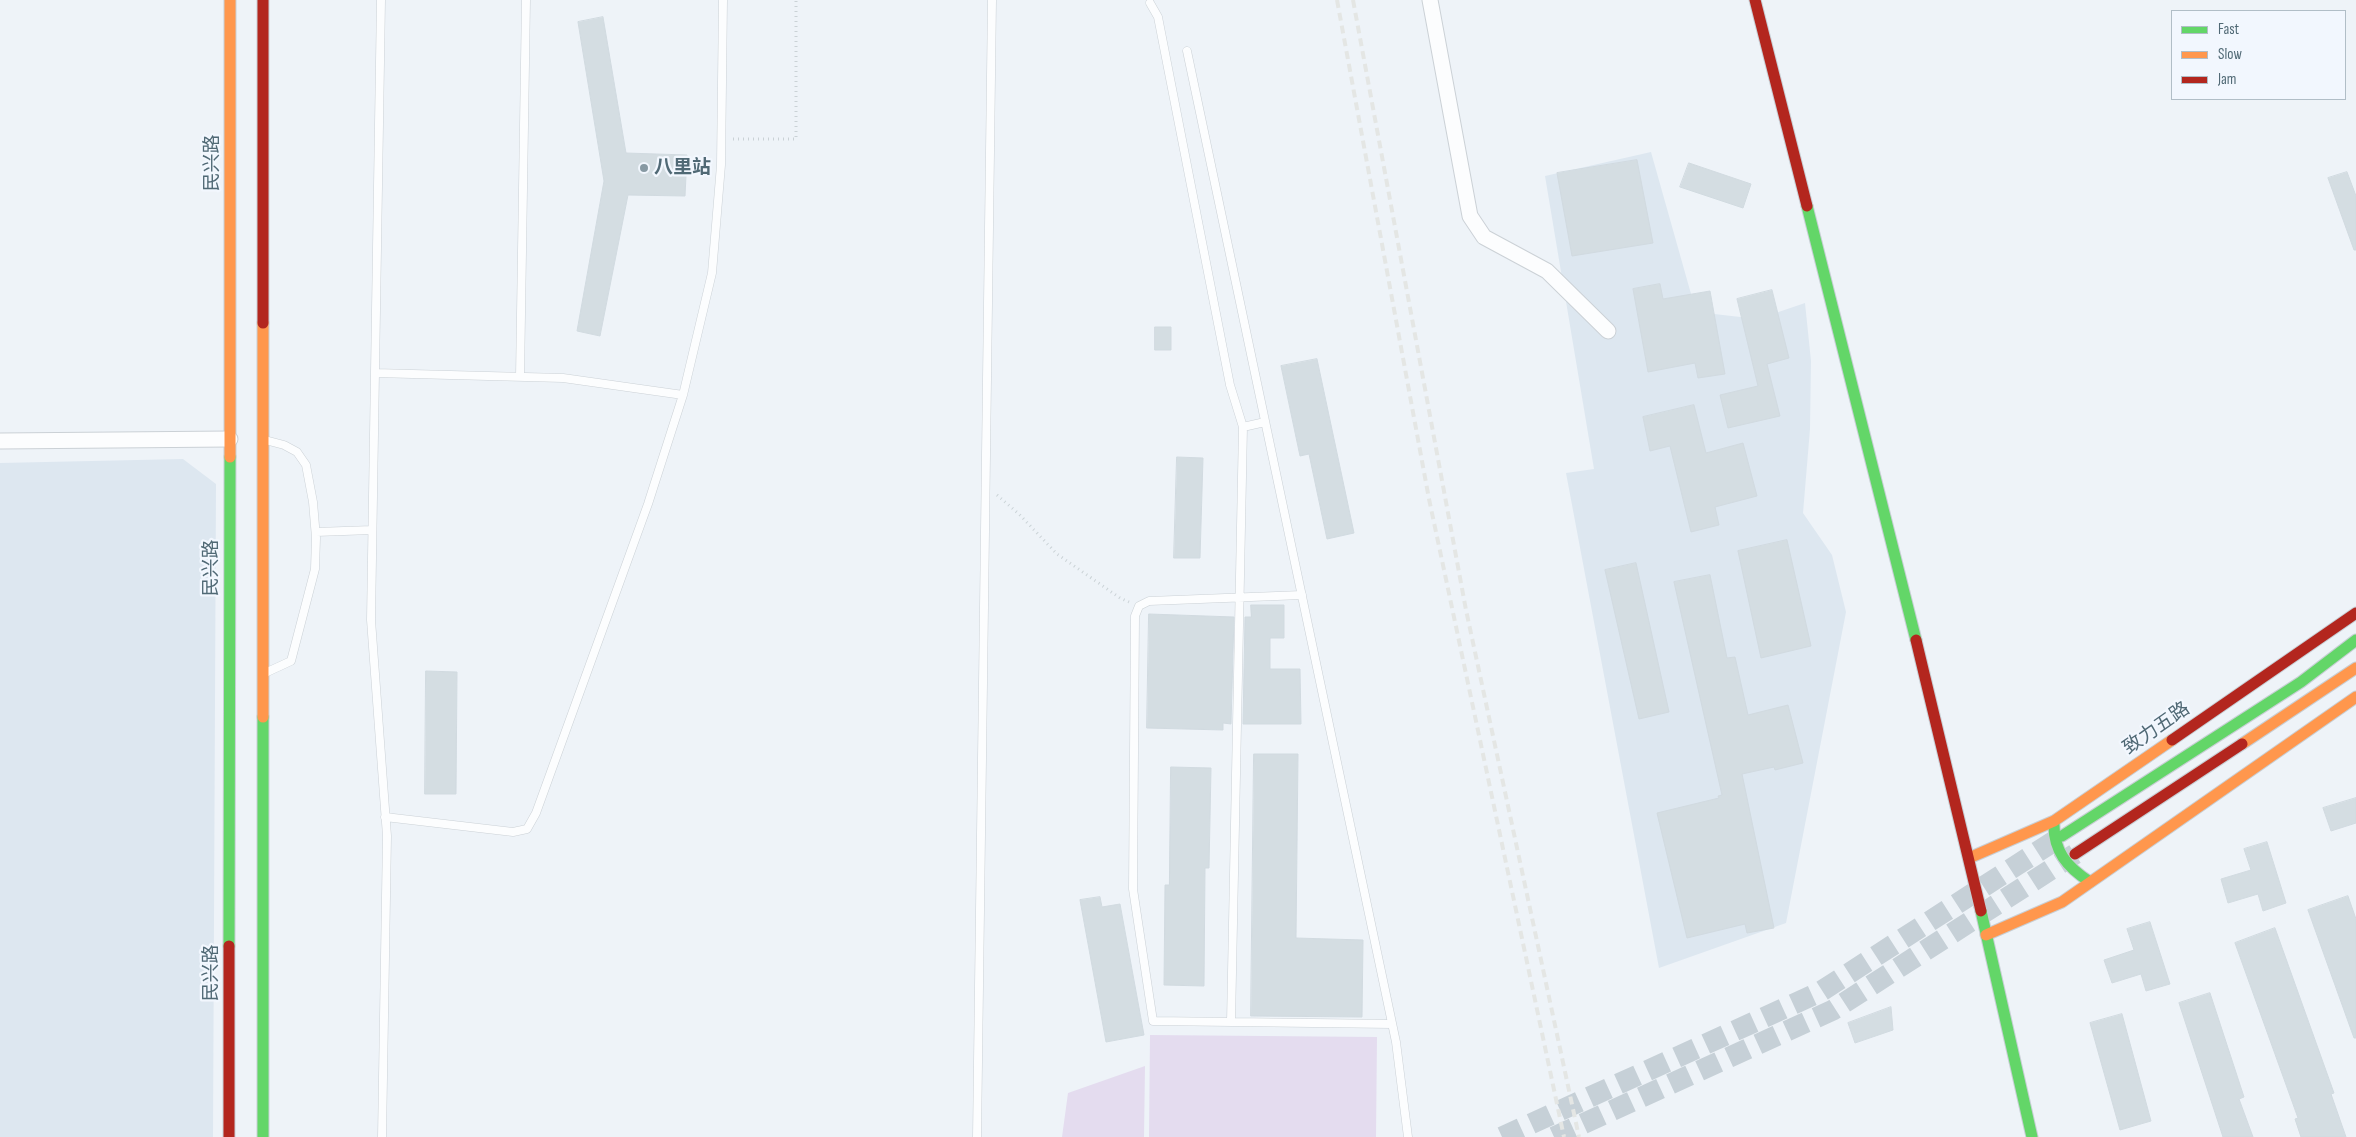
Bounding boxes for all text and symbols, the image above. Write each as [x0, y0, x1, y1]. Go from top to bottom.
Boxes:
legend [2171, 10, 2346, 100]
text: Fast [2218, 20, 2239, 39]
text: Slow [2218, 45, 2242, 64]
text: Jam [2218, 70, 2236, 89]
street label: 民兴路 [202, 135, 224, 191]
place label: 八里站 [654, 157, 711, 179]
marker: 八里站 [638, 162, 650, 174]
street label: 民兴路 [201, 540, 223, 596]
street label: 致力五路 [2119, 698, 2195, 760]
street label: 民兴路 [201, 945, 223, 1001]

